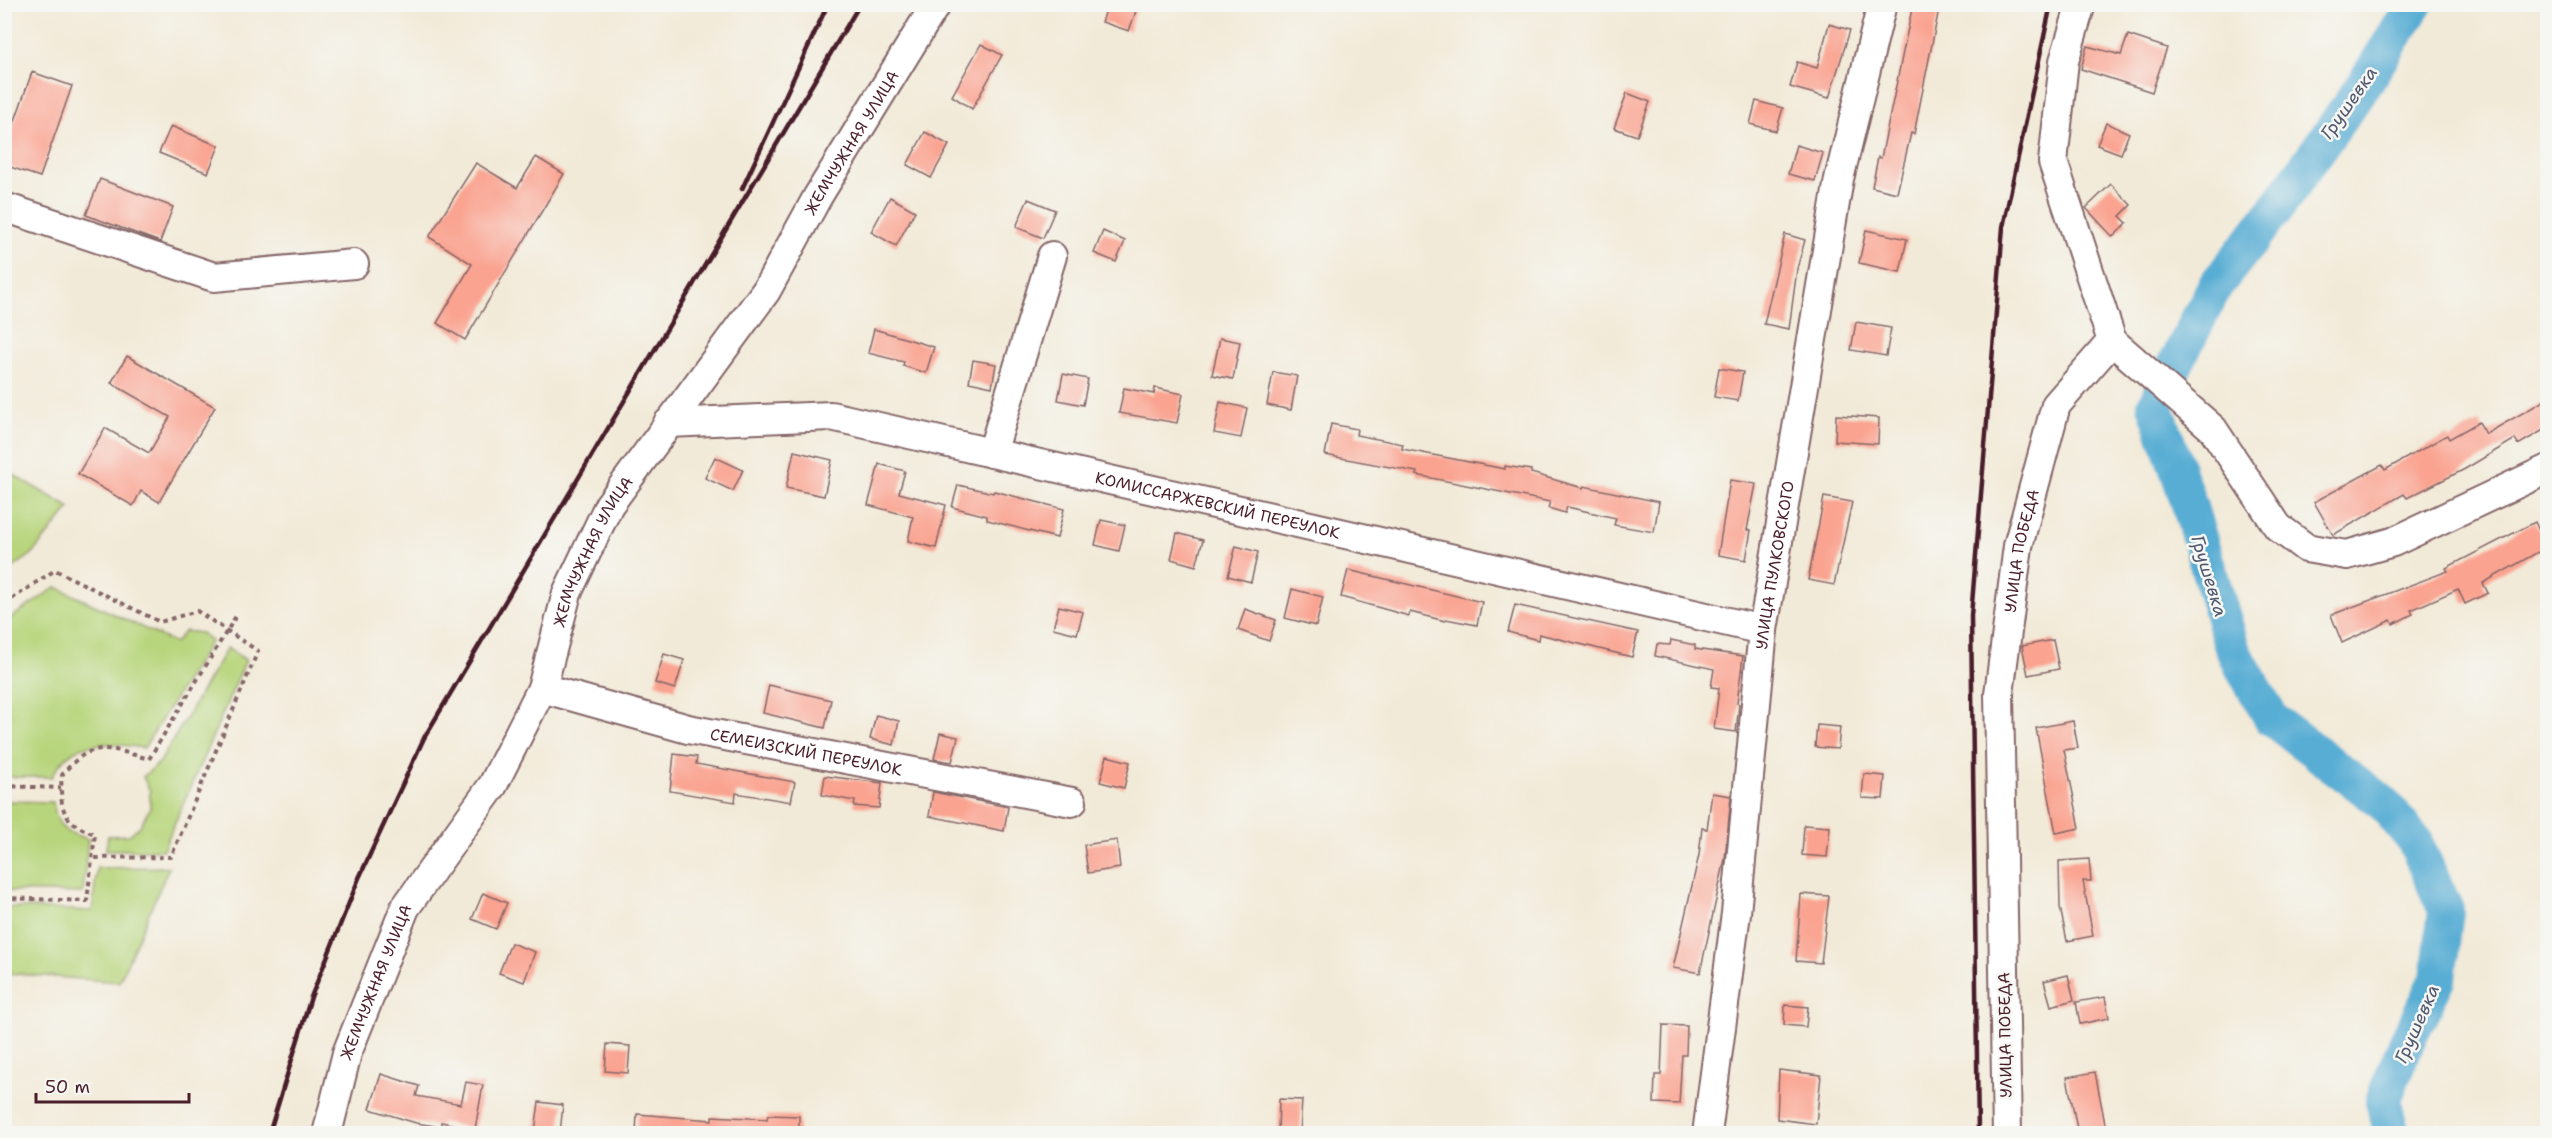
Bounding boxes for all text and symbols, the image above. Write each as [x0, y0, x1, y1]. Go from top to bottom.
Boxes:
water label: Грушевка [2315, 62, 2383, 144]
street label: ЖЕМЧУЖНАЯ УЛИЦА [799, 66, 903, 218]
street label: КОМИССАРЖЕВСКИЙ ПЕРЕУЛОК [1093, 467, 1343, 543]
street label: ЖЕМЧУЖНАЯ УЛИЦА [548, 472, 637, 629]
street label: УЛИЦА ПУЛКОВСКОГО [1751, 479, 1798, 651]
street label: УЛИЦА ПОБЕДА [1999, 487, 2043, 614]
water label: Грушевка [2185, 532, 2233, 620]
street label: СЕМЕИЗСКИЙ ПЕРЕУЛОК [709, 723, 905, 780]
street label: ЖЕМЧУЖНАЯ УЛИЦА [335, 901, 416, 1063]
street label: УЛИЦА ПОБЕДА [1993, 972, 2017, 1098]
water label: Грушевка [2389, 981, 2445, 1067]
scale bar [36, 1066, 189, 1104]
text: 50 m [45, 1075, 90, 1099]

